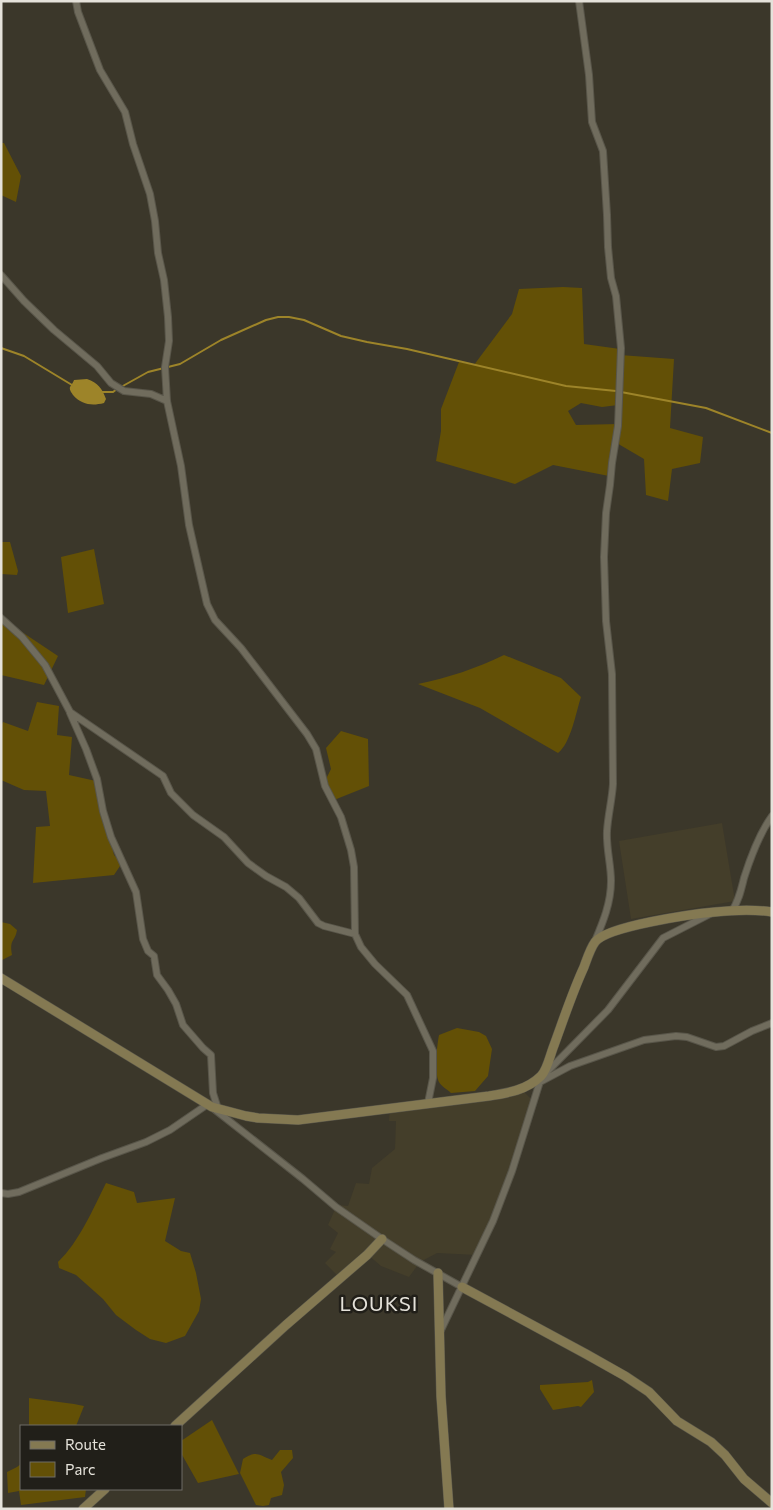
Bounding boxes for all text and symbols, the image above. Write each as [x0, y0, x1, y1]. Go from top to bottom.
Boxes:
district label: LOUKSI [340, 1291, 418, 1315]
legend [20, 1425, 182, 1490]
text: Route [65, 1435, 106, 1453]
text: Parc [65, 1460, 95, 1478]

